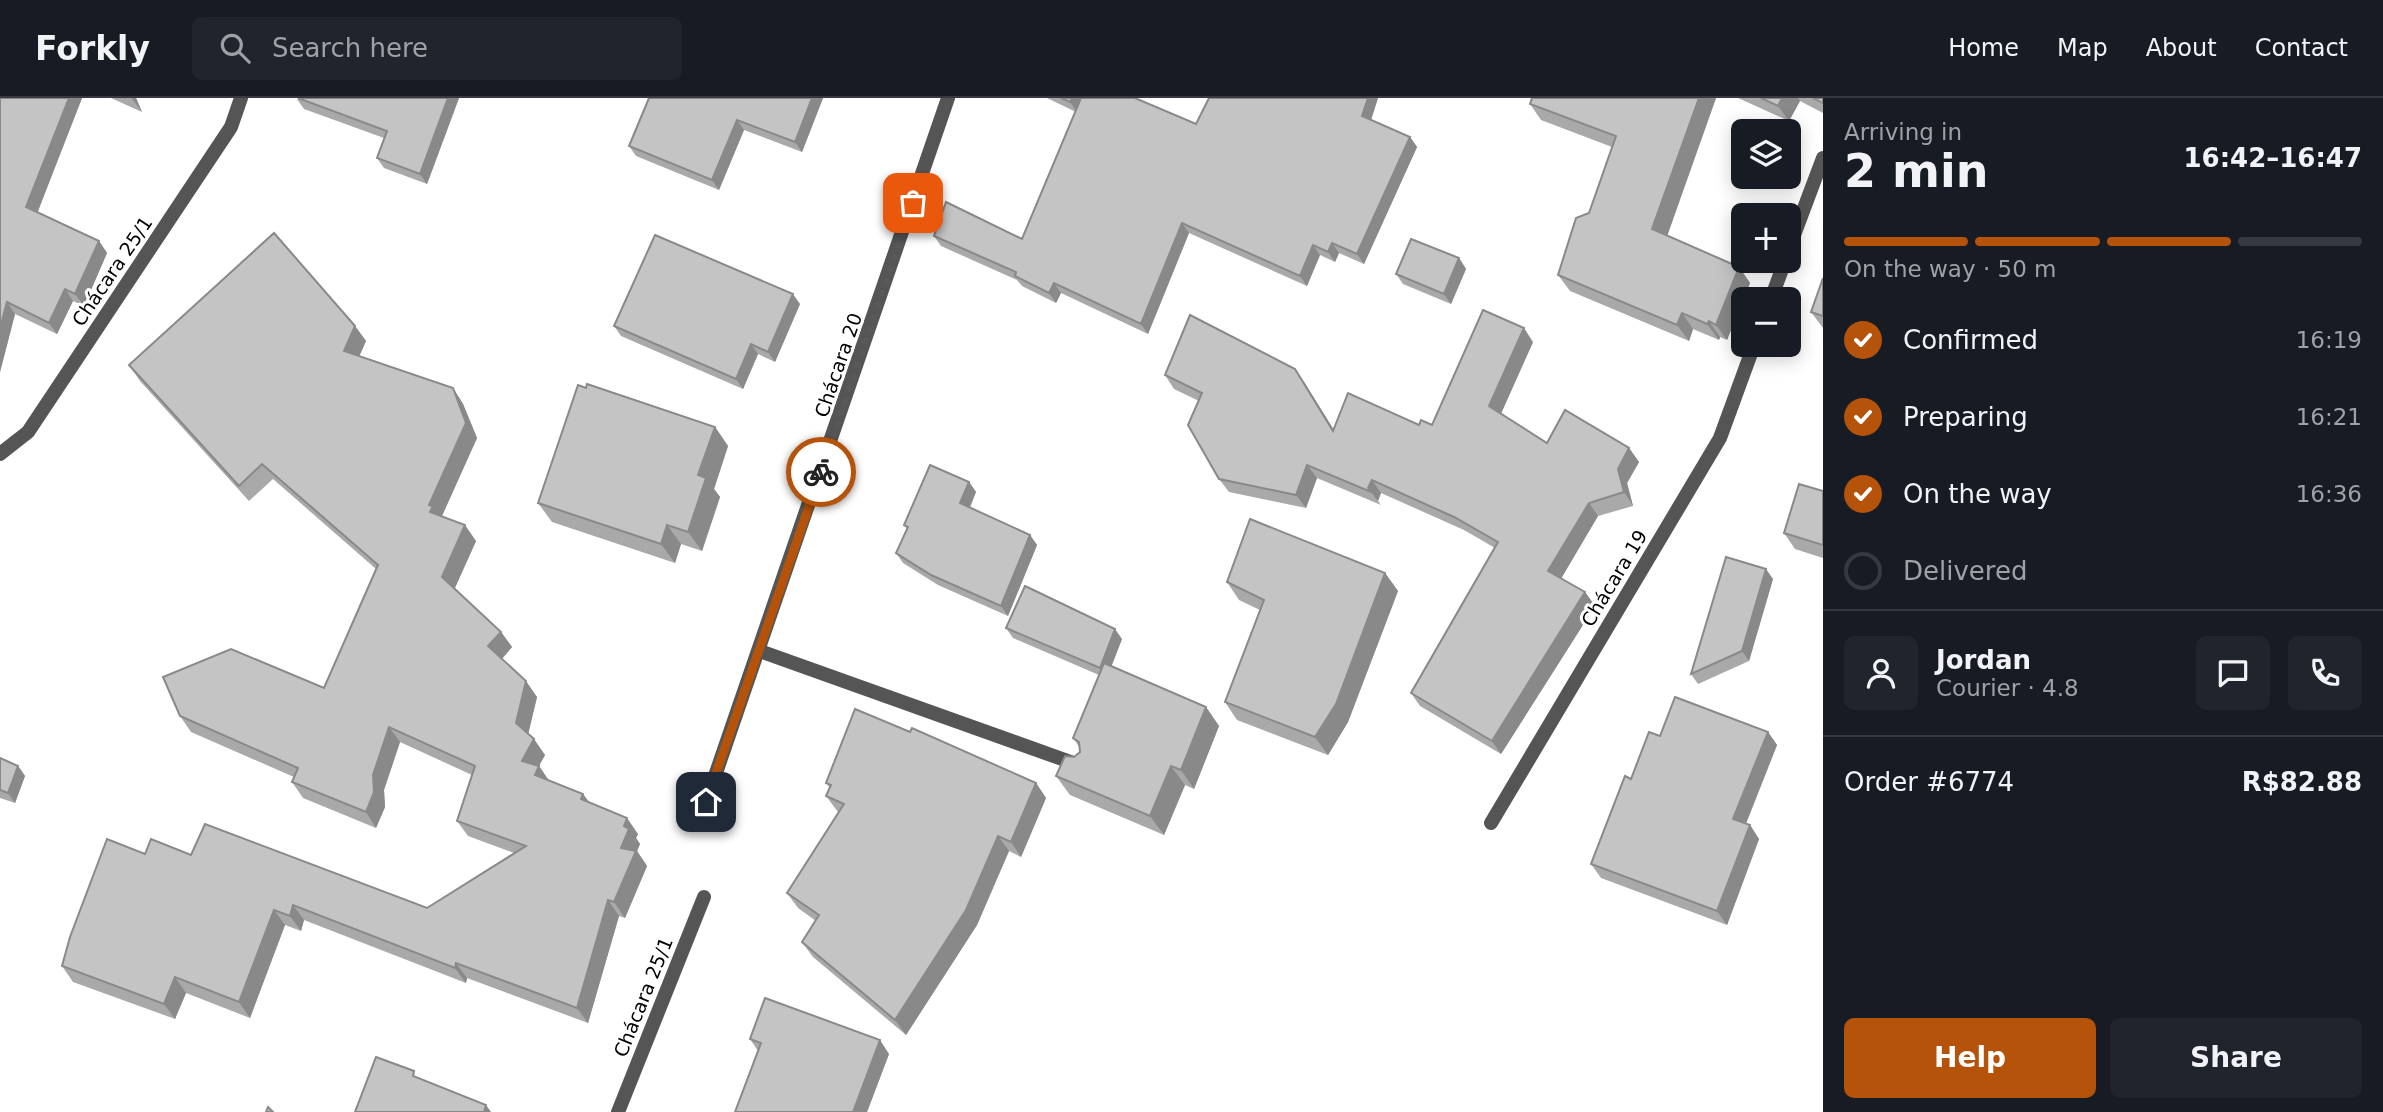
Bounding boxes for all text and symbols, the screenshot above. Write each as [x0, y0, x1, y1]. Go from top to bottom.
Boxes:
search box [192, 17, 682, 80]
text: Forkly [35, 29, 150, 68]
icon: search [216, 29, 254, 67]
text: Search here [272, 33, 428, 63]
text: Home [1948, 34, 2019, 62]
text: Map [2057, 34, 2108, 62]
text: About [2146, 34, 2217, 62]
text: Contact [2255, 34, 2348, 62]
map controls [1731, 119, 1801, 357]
button: layers [1731, 119, 1801, 189]
text: Arriving in [1844, 119, 1962, 145]
text: 16:42–16:47 [2183, 143, 2362, 173]
text: 2 min [1844, 144, 1988, 198]
pin [883, 173, 943, 233]
icon: bag [894, 184, 932, 222]
button: + [1731, 203, 1801, 273]
street label: Chácara 25/1 [67, 212, 157, 330]
text: On the way · 50 m [1844, 256, 2056, 282]
button: − [1731, 287, 1801, 357]
street label: Chácara 20 [810, 310, 866, 420]
icon: check [1844, 321, 1882, 359]
text: Confirmed [1903, 325, 2038, 355]
text: 16:19 [2296, 327, 2362, 353]
icon: check [1844, 398, 1882, 436]
text: Preparing [1903, 402, 2028, 432]
text: 16:21 [2296, 404, 2362, 430]
courier [786, 437, 856, 507]
icon: bike [802, 453, 840, 491]
icon: check [1844, 475, 1882, 513]
text: On the way [1903, 479, 2052, 509]
text: 16:36 [2296, 481, 2362, 507]
street label: Chácara 19 [1577, 526, 1651, 630]
text: Delivered [1903, 556, 2027, 586]
button: person [1844, 636, 1918, 710]
button: chat [2196, 636, 2270, 710]
button: phone [2288, 636, 2362, 710]
text: Jordan [1936, 645, 2031, 675]
text: Courier · 4.8 [1936, 675, 2079, 701]
text: Order #6774 [1844, 767, 2014, 797]
text: R$82.88 [2242, 767, 2362, 797]
pin [676, 772, 736, 832]
icon: home [687, 783, 725, 821]
street label: Chácara 25/1 [609, 934, 677, 1060]
button: Help [1844, 1018, 2096, 1098]
button: Share [2110, 1018, 2362, 1098]

